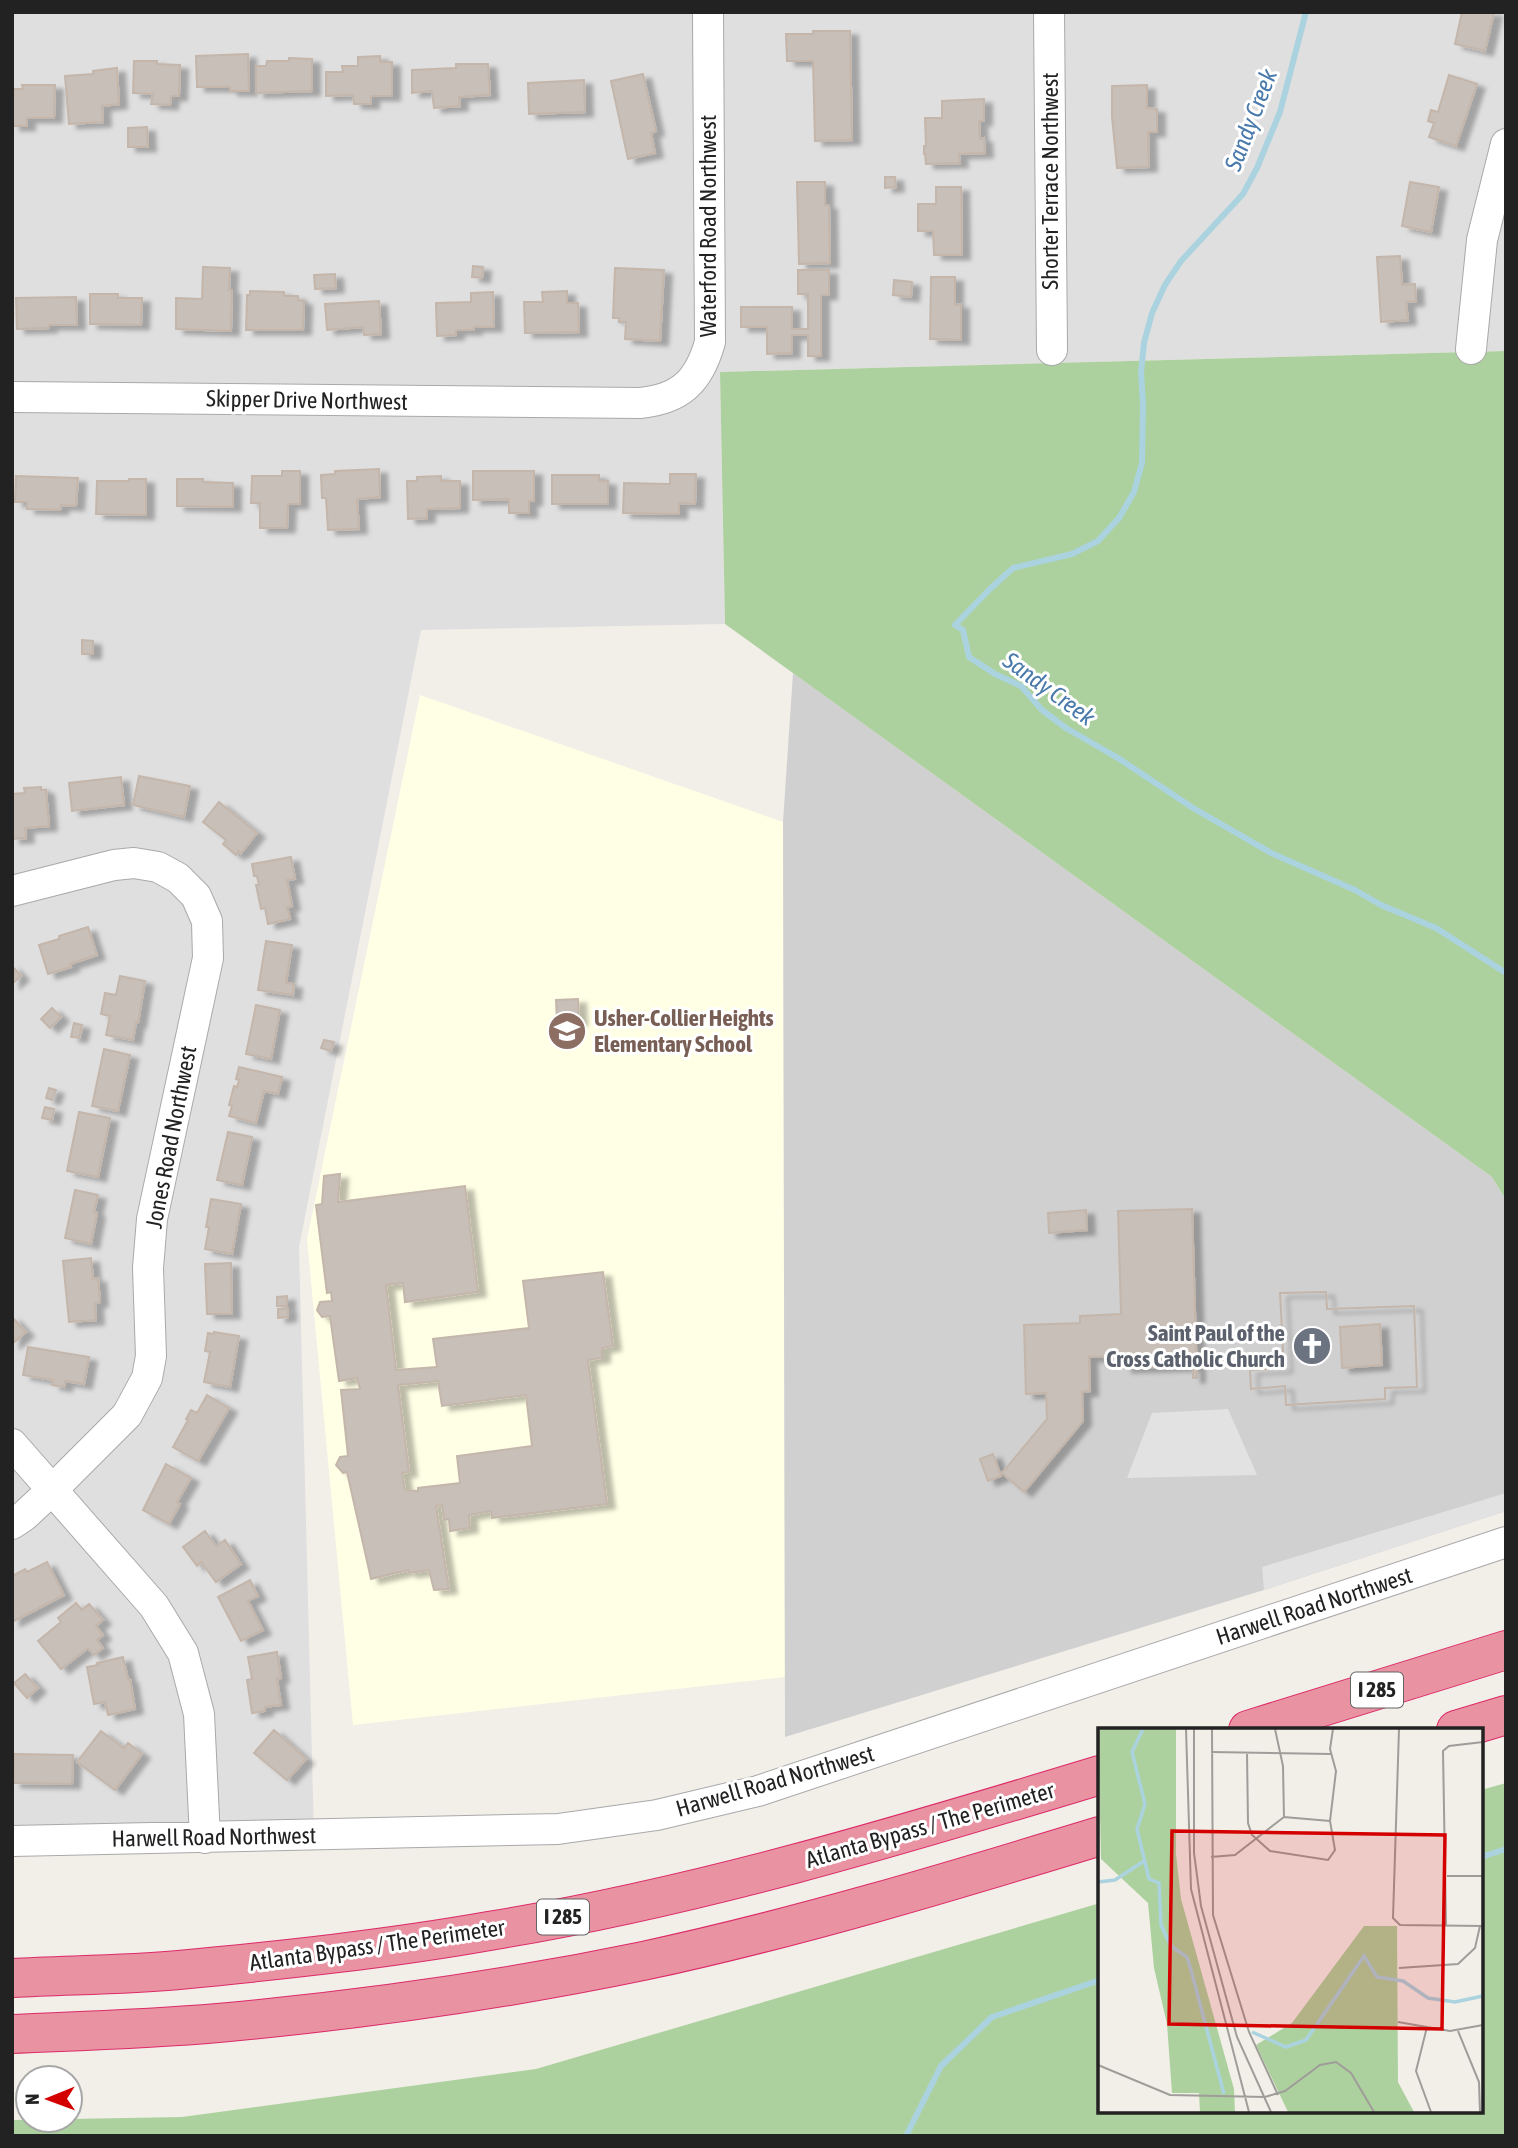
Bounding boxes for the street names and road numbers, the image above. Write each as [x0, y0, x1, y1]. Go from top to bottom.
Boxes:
street label: Shorter Terrace Northwest [1037, 72, 1063, 290]
street label: Waterford Road Northwest [695, 115, 721, 337]
street label: Skipper Drive Northwest [206, 385, 408, 415]
street label: Jones Road Northwest [141, 1043, 201, 1231]
street label: Harwell Road Northwest [1213, 1562, 1415, 1650]
road number: I 285 [1351, 1672, 1403, 1708]
street label: Harwell Road Northwest [673, 1740, 877, 1822]
street label: Atlanta Bypass / The Perimeter [803, 1777, 1058, 1873]
street label: Harwell Road Northwest [111, 1822, 317, 1852]
road number: I 285 [537, 1899, 589, 1934]
street label: Atlanta Bypass / The Perimeter [248, 1914, 507, 1976]

